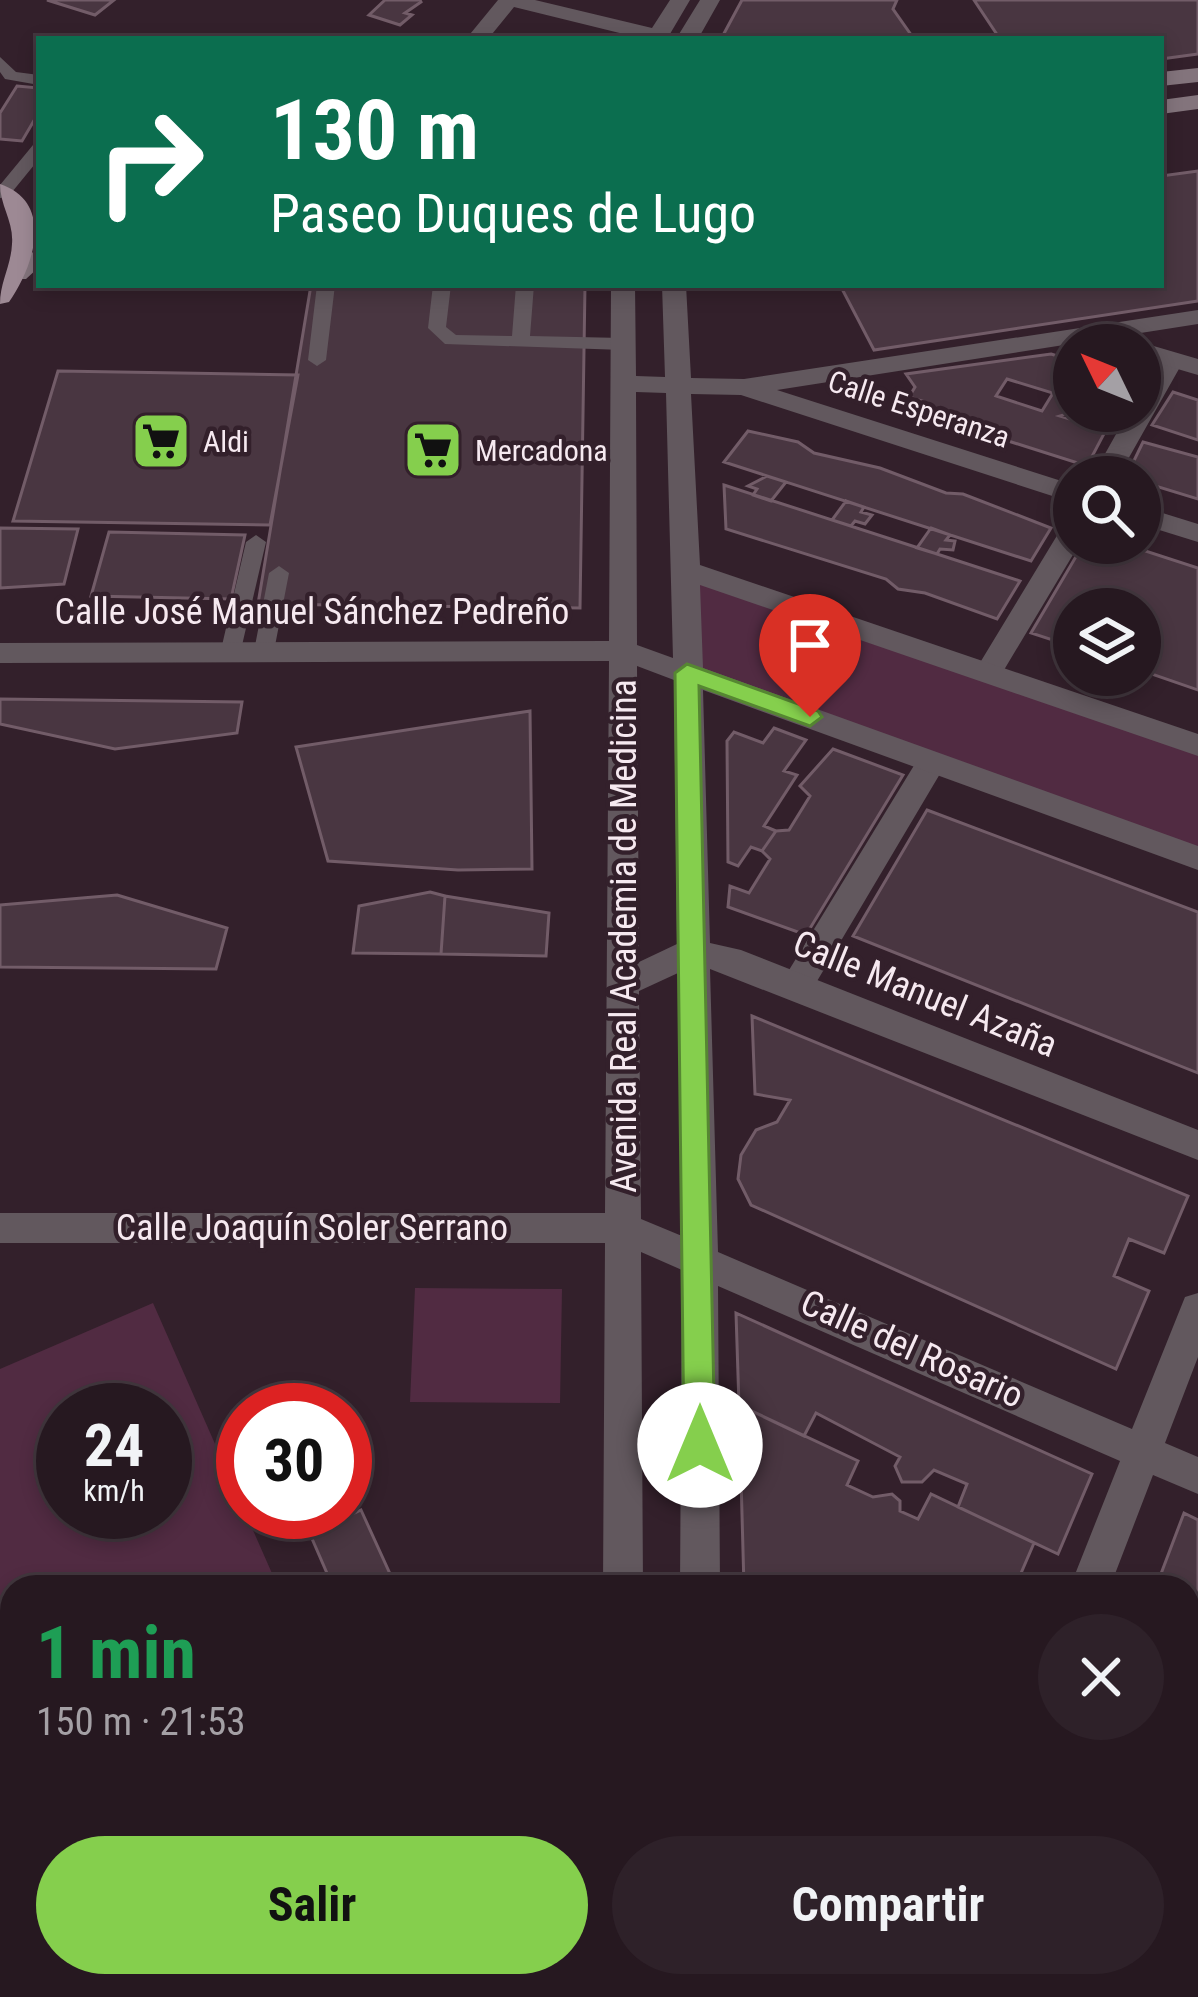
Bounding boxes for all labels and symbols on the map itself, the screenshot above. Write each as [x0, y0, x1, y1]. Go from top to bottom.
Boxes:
north arrow [1053, 324, 1161, 432]
street label: Calle Esperanza [824, 363, 1014, 455]
supermarket icon: Aldi [130, 410, 192, 472]
supermarket icon: Mercadona [402, 419, 464, 481]
place label: Aldi [203, 424, 249, 459]
place label: Mercadona [475, 433, 608, 468]
street label: Calle José Manuel Sánchez Pedreño [55, 591, 569, 633]
pin [759, 594, 861, 717]
street label: Avenida Real Academia de Medicina [603, 679, 645, 1193]
street label: Calle Manuel Azaña [787, 922, 1063, 1066]
street label: Calle Joaquín Soler Serrano [116, 1207, 508, 1249]
street label: Calle del Rosario [794, 1281, 1030, 1417]
position arrow [637, 1382, 763, 1508]
speed limit sign: 30 [216, 1383, 372, 1539]

